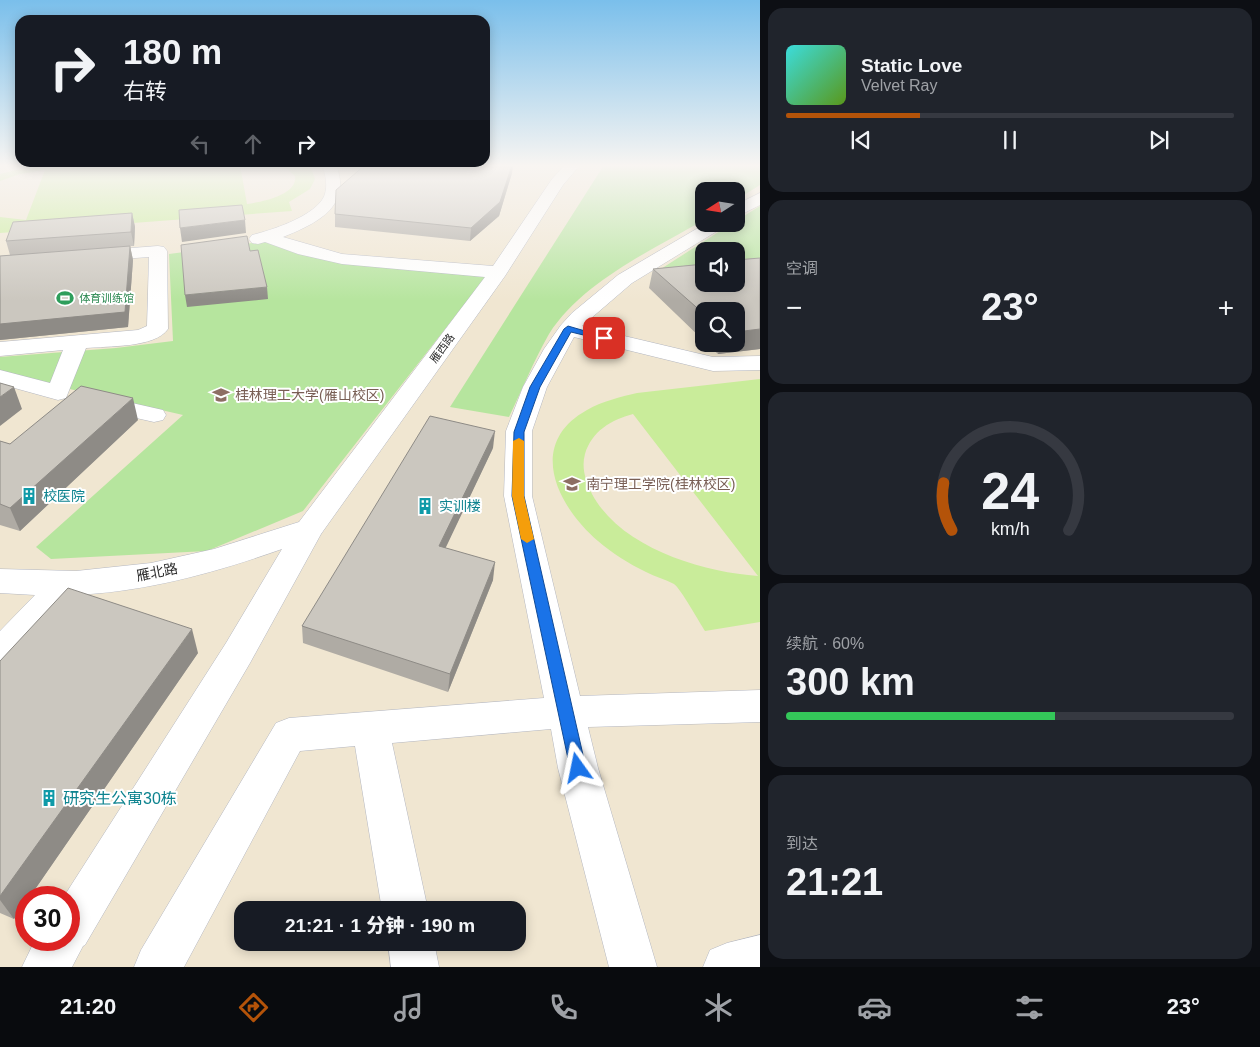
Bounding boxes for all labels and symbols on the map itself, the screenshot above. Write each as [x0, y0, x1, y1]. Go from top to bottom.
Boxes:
north arrow [695, 182, 745, 232]
sports icon: 体育训练馆 [55, 288, 75, 308]
place label: 体育训练馆 [79, 292, 134, 304]
pin [583, 317, 625, 359]
street label: 雁西路 [427, 331, 457, 365]
school or university icon: 桂林理工大学(雁山校区) [211, 385, 231, 405]
place label: 桂林理工大学(雁山校区) [235, 387, 384, 403]
school or university icon: 南宁理工学院(桂林校区) [562, 474, 582, 494]
place label: 南宁理工学院(桂林校区) [586, 476, 735, 492]
building icon: 校医院 [19, 486, 39, 506]
place label: 校医院 [43, 488, 85, 504]
building icon: 实训楼 [415, 496, 435, 516]
place label: 实训楼 [439, 498, 481, 514]
street label: 雁北路 [135, 560, 179, 584]
position arrow [551, 741, 603, 793]
building icon: 研究生公寓30栋 [39, 788, 59, 808]
place label: 研究生公寓30栋 [63, 790, 177, 807]
speed limit sign: 30 [15, 886, 80, 951]

